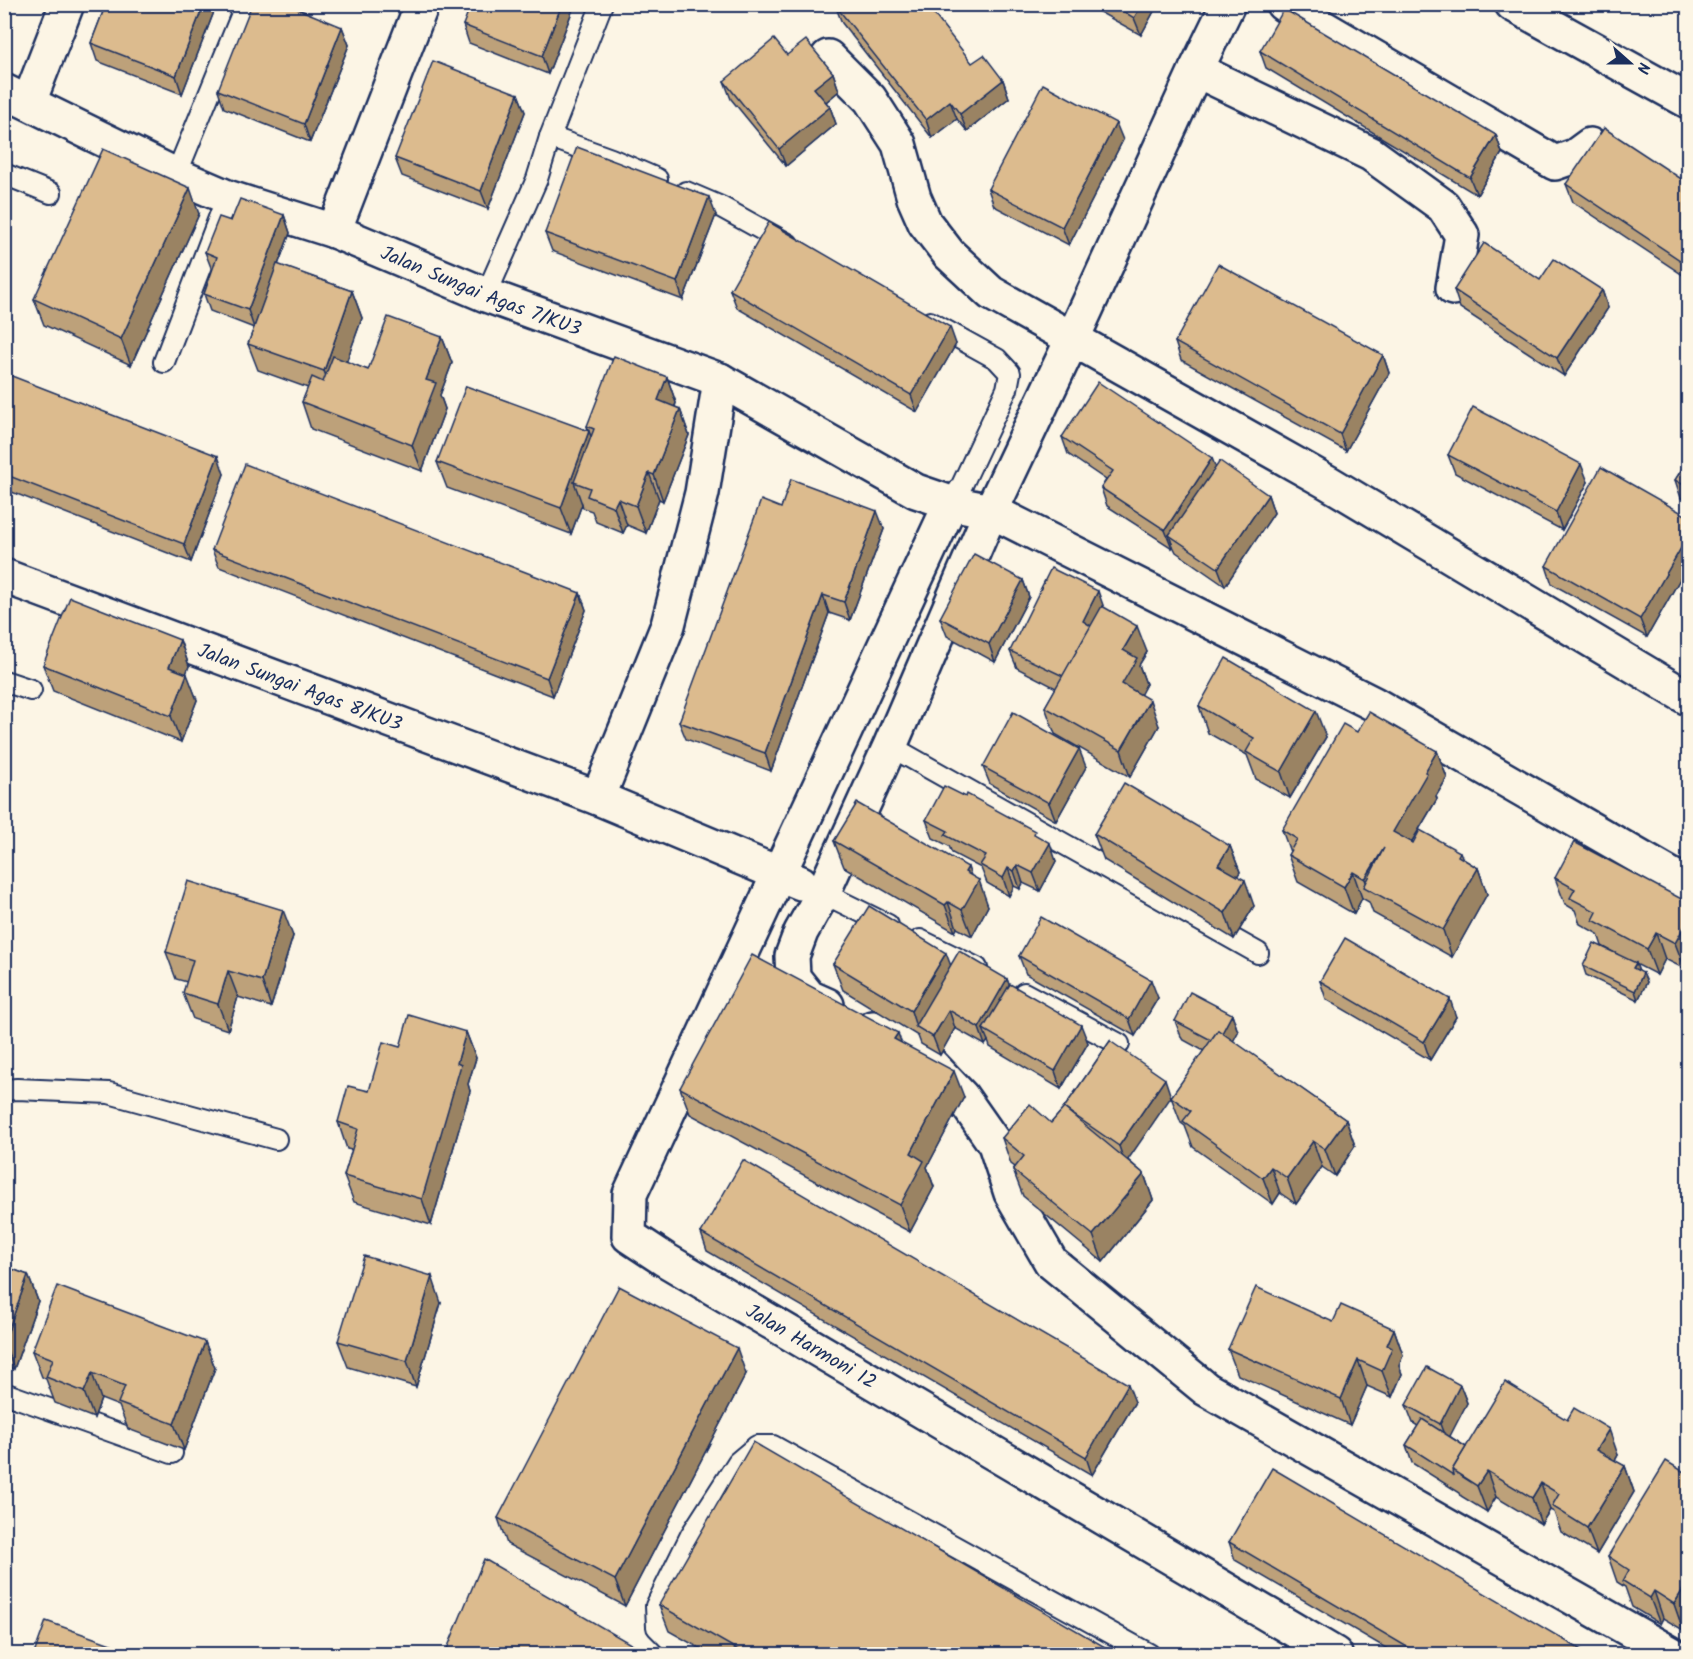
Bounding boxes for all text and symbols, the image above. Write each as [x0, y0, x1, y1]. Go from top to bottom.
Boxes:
north arrow [1600, 33, 1660, 93]
text: N [1629, 59, 1656, 77]
street label: Jalan Sungai Agas 7/KU3 [375, 238, 585, 346]
street label: Jalan Sungai Agas 8/KU3 [192, 636, 406, 741]
street label: Jalan Harmoni 12 [739, 1296, 882, 1399]

